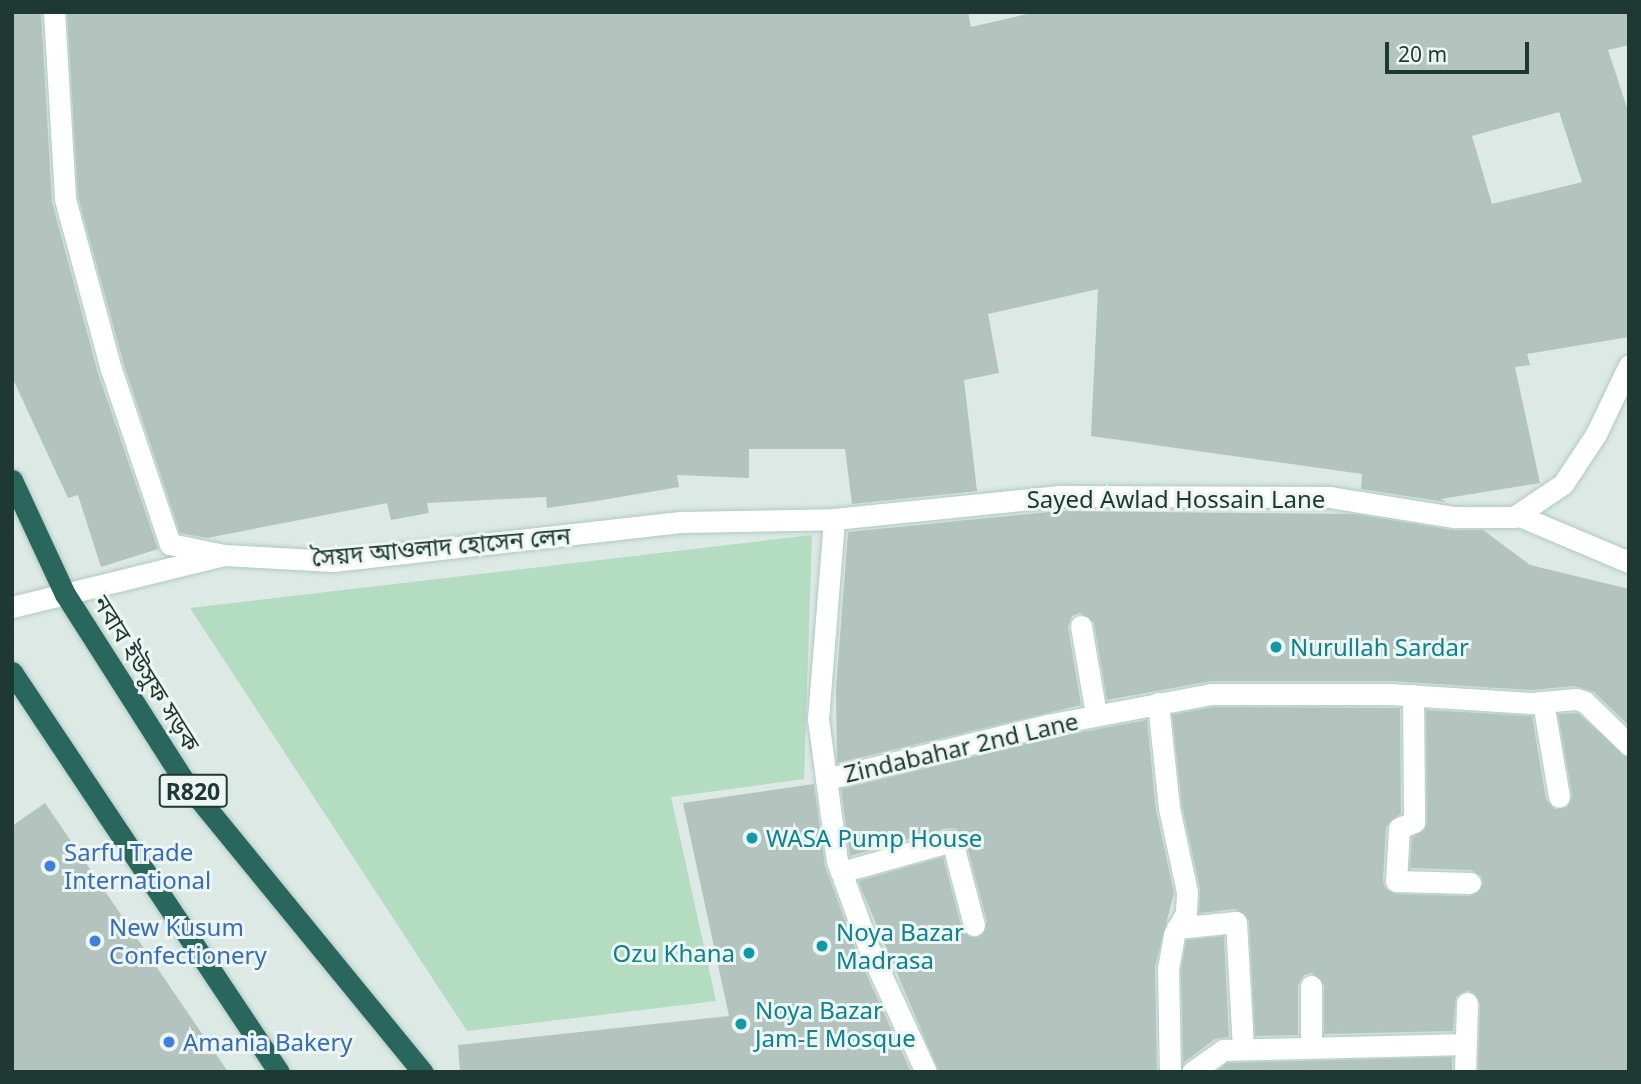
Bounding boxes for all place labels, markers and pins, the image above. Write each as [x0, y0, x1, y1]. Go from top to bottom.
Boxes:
place label: Nurullah Sardar [1290, 633, 1469, 661]
marker: Nurullah Sardar [1268, 639, 1284, 655]
place label: WASA Pump House [766, 824, 982, 852]
marker: WASA Pump House [744, 830, 760, 846]
place label: Sarfu Trade International [64, 838, 211, 894]
marker: Sarfu Trade International [42, 858, 58, 874]
place label: New Kusum Confectionery [109, 913, 267, 969]
place label: Noya Bazar Madrasa [836, 918, 964, 974]
marker: New Kusum Confectionery [87, 933, 103, 949]
marker: Noya Bazar Madrasa [814, 938, 830, 954]
place label: Ozu Khana [612, 939, 735, 967]
marker: Ozu Khana [741, 945, 757, 961]
place label: Noya Bazar Jam-E Mosque [755, 996, 916, 1052]
marker: Noya Bazar Jam-E Mosque [733, 1016, 749, 1032]
place label: Amania Bakery [183, 1028, 353, 1056]
marker: Amania Bakery [161, 1034, 177, 1050]

